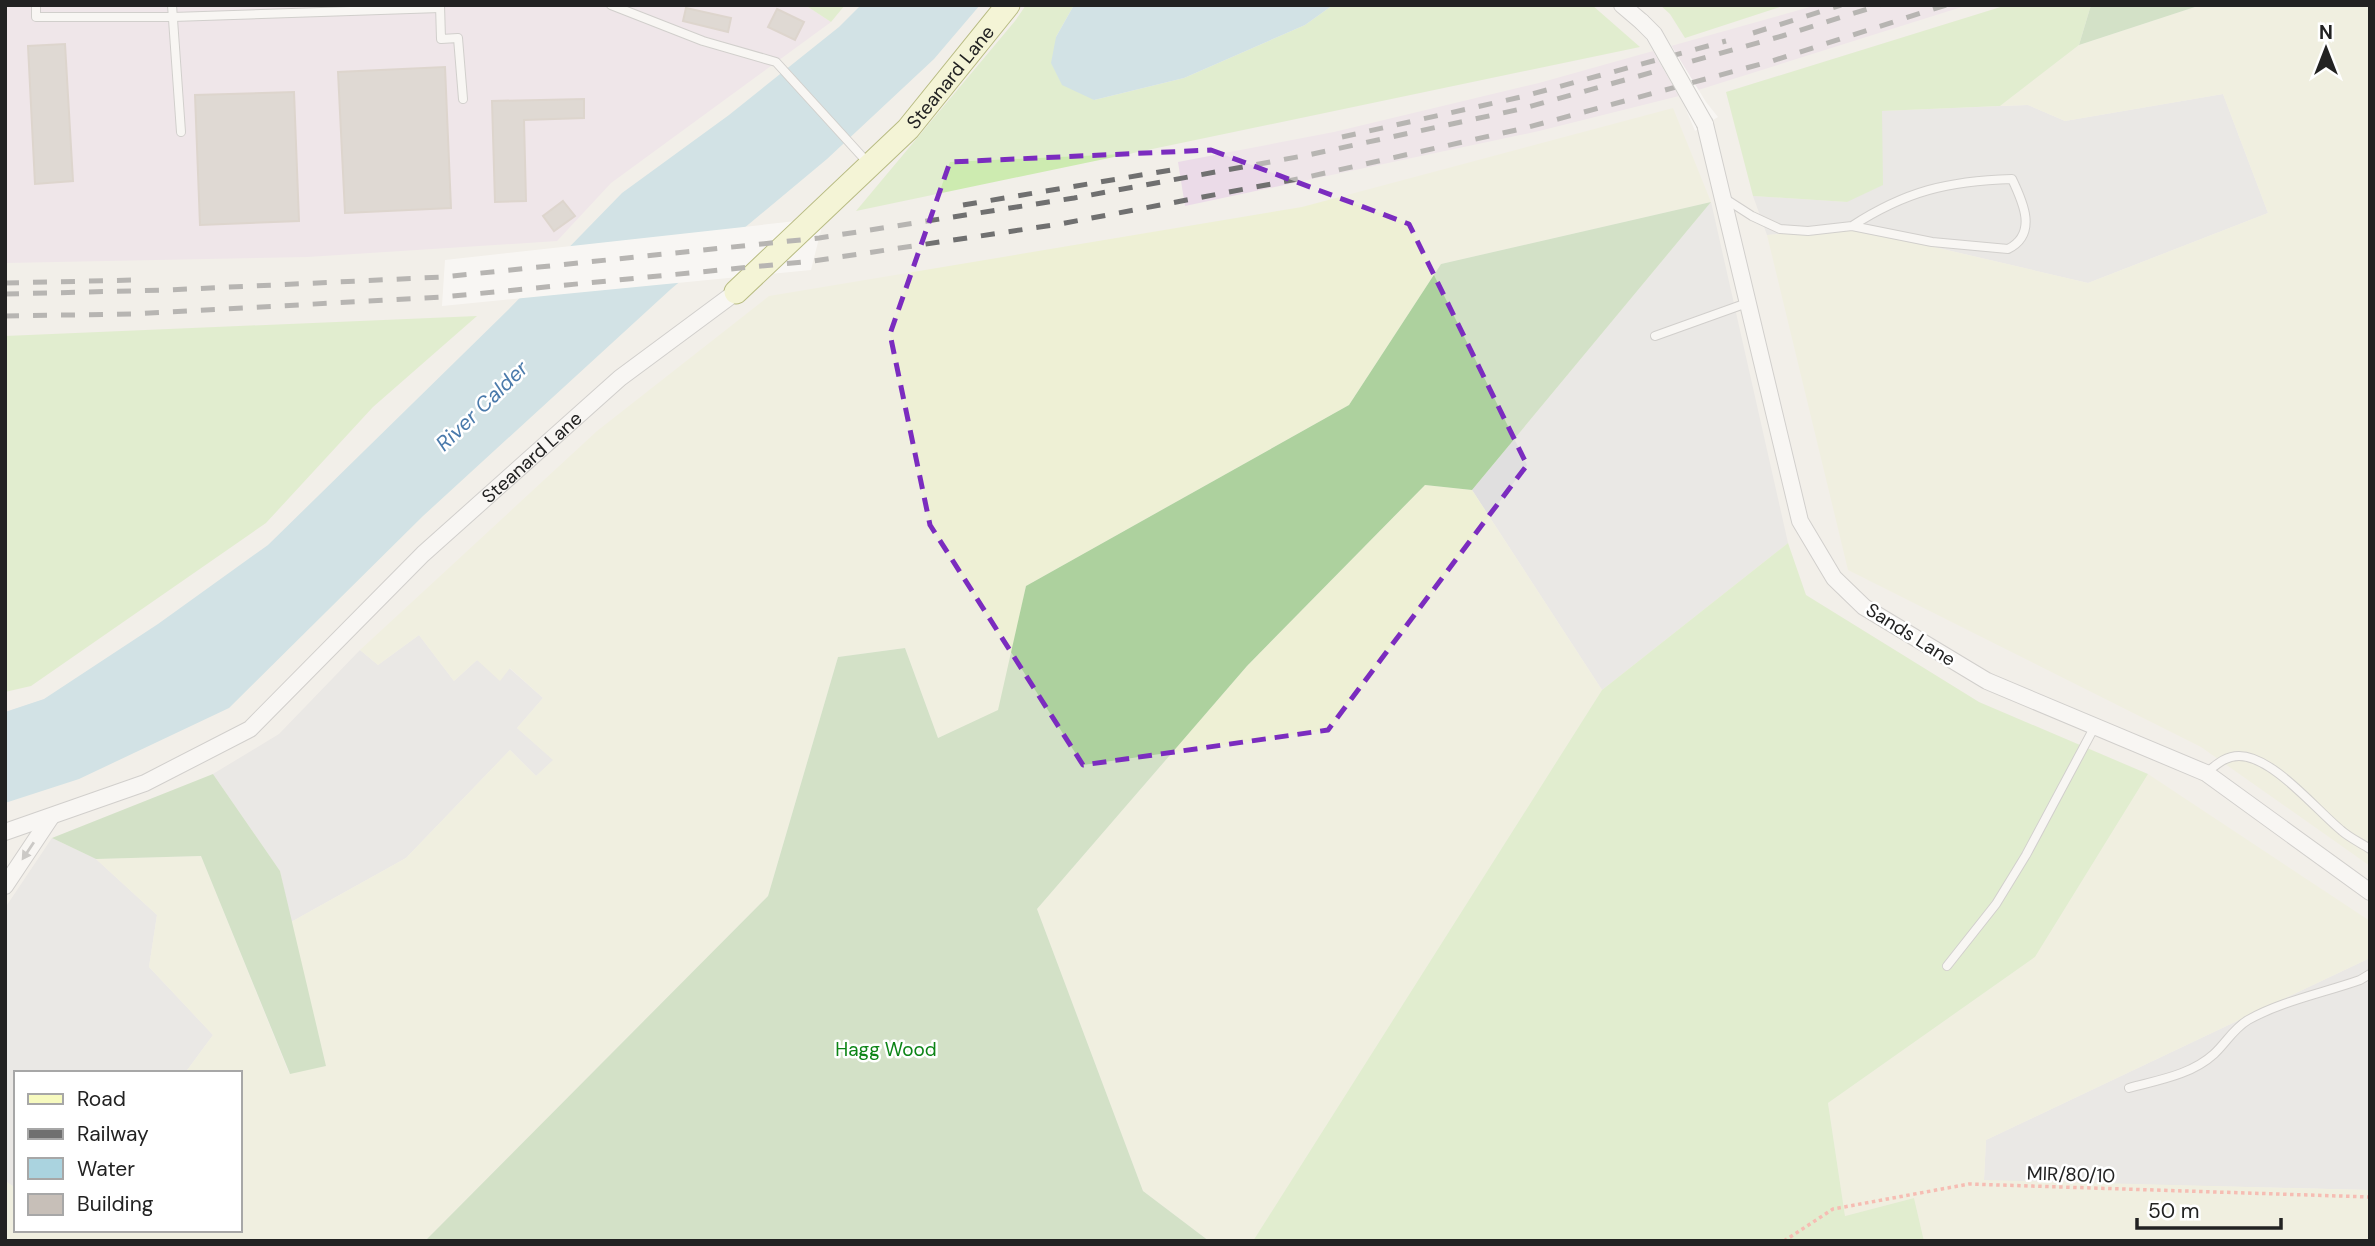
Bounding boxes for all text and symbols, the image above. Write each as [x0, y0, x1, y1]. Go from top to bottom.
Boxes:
north arrow [2291, 14, 2361, 84]
street label: Steanard Lane [901, 20, 1000, 134]
text: N [2319, 20, 2333, 45]
water label: River Calder [430, 354, 535, 457]
street label: Steanard Lane [476, 406, 587, 509]
street label: Sands Lane [1861, 597, 1960, 672]
one-way arrow [21, 842, 35, 860]
park label: Hagg Wood [835, 1037, 937, 1062]
legend [14, 1071, 242, 1232]
text: Road [77, 1085, 126, 1113]
text: Railway [77, 1120, 149, 1148]
text: Water [77, 1155, 135, 1183]
street label: MIR/80/10 [2026, 1160, 2116, 1189]
scale bar [2137, 1186, 2280, 1230]
text: Building [77, 1190, 154, 1218]
text: 50 m [2148, 1197, 2199, 1225]

